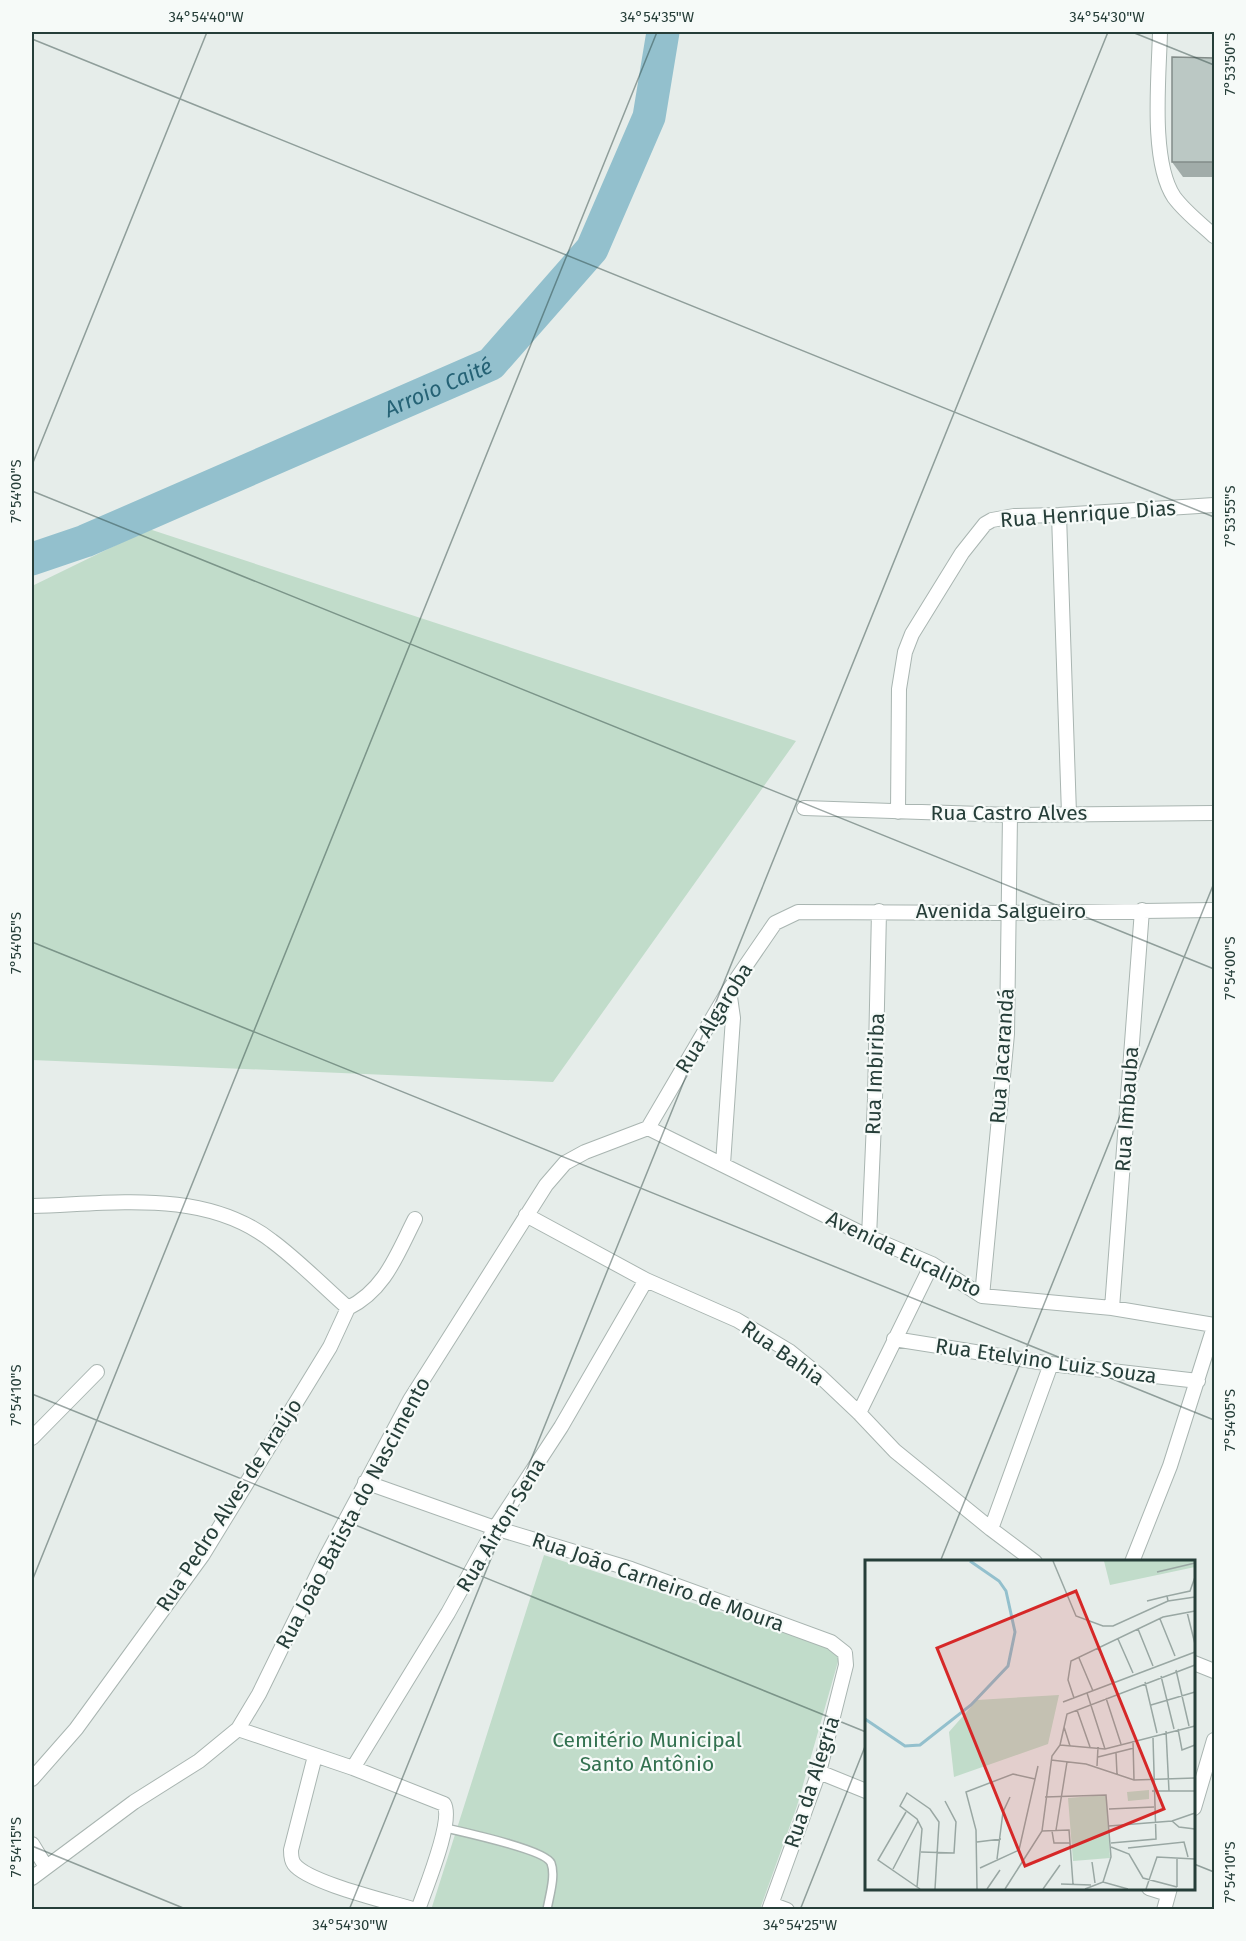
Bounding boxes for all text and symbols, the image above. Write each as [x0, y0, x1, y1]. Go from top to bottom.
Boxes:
text: 34°54'40"W [168, 8, 244, 26]
text: 34°54'35"W [620, 8, 695, 26]
text: 34°54'30"W [1069, 8, 1145, 26]
text: 7°53'50"S [1221, 33, 1239, 95]
water label: Arroio Caité [379, 352, 496, 423]
text: 7°54'00"S [7, 459, 25, 523]
text: 7°53'55"S [1221, 485, 1239, 547]
street label: Rua Henrique Dias [999, 495, 1177, 533]
street label: Rua Castro Alves [931, 800, 1088, 826]
street label: Avenida Salgueiro [916, 898, 1086, 924]
text: 7°54'05"S [7, 912, 25, 974]
text: 7°54'00"S [1221, 936, 1239, 1000]
street label: Rua Algaroba [670, 958, 758, 1078]
street label: Rua Jacarandá [984, 987, 1020, 1125]
street label: Rua Imbiriba [860, 1012, 890, 1136]
street label: Rua Imbauba [1110, 1045, 1144, 1173]
street label: Avenida Eucalipto [822, 1205, 986, 1303]
street label: Rua Bahia [736, 1315, 830, 1391]
street label: Rua Etelvino Luiz Souza [934, 1333, 1158, 1389]
text: 7°54'10"S [7, 1364, 25, 1426]
street label: Rua João Batista do Nascimento [270, 1372, 436, 1654]
text: 7°54'05"S [1221, 1389, 1239, 1451]
street label: Rua Pedro Alves de Araújo [150, 1394, 308, 1616]
street label: Rua Airton Sena [451, 1453, 551, 1597]
street label: Rua João Carneiro de Moura [529, 1527, 787, 1637]
inset map [865, 1560, 1195, 1890]
street label: Rua da Alegria [778, 1713, 846, 1851]
park label: Cemitério Municipal Santo Antônio [552, 1727, 742, 1777]
text: 7°54'15"S [7, 1817, 25, 1877]
text: 7°54'10"S [1221, 1841, 1239, 1903]
text: 34°54'30"W [312, 1916, 388, 1934]
text: 34°54'25"W [763, 1916, 838, 1934]

